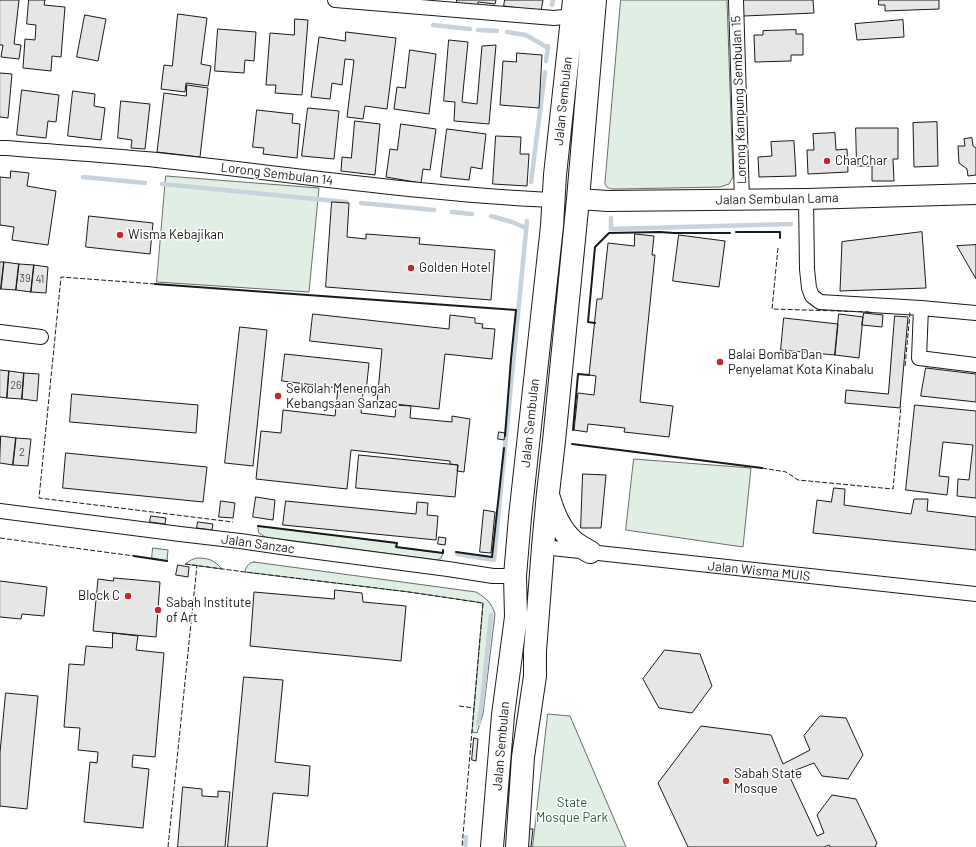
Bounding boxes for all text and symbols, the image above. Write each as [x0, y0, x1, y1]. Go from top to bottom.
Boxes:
street label: Lorong Kampung Sembulan 15 [728, 15, 750, 185]
street label: Jalan Sembulan [551, 56, 575, 146]
place label: CharChar [835, 153, 888, 169]
marker: CharChar [822, 156, 832, 166]
street label: Lorong Sembulan 14 [220, 159, 334, 189]
street label: Jalan Sembulan Lama [715, 190, 839, 208]
place label: Wisma Kebajikan [128, 227, 224, 243]
marker: Wisma Kebajikan [115, 230, 125, 240]
place label: Golden Hotel [419, 260, 491, 276]
marker: Golden Hotel [406, 263, 416, 273]
house number: 39 [19, 271, 31, 285]
house number: 41 [36, 272, 44, 286]
place label: Balai Bomba Dan Penyelamat Kota Kinabalu [728, 347, 874, 378]
marker: Balai Bomba Dan Penyelamat Kota Kinabalu [715, 357, 725, 367]
house number: 26 [10, 378, 22, 392]
street label: Jalan Sembulan [518, 378, 542, 468]
place label: Sekolah Menengah Kebangsaan Sanzac [286, 381, 398, 412]
marker: Sekolah Menengah Kebangsaan Sanzac [273, 391, 283, 401]
house number: 2 [19, 445, 25, 459]
street label: Jalan Sanzac [220, 531, 296, 557]
street label: Jalan Wisma MUIS [707, 558, 811, 584]
place label: Block C [78, 588, 120, 604]
marker: Block C [123, 591, 133, 601]
place label: Sabah Institute of Art [166, 595, 251, 626]
marker: Sabah Institute of Art [153, 605, 163, 615]
street label: Jalan Sembulan [489, 701, 513, 791]
place label: Sabah State Mosque [734, 766, 802, 797]
marker: Sabah State Mosque [721, 776, 731, 786]
park label: State Mosque Park [536, 795, 608, 826]

